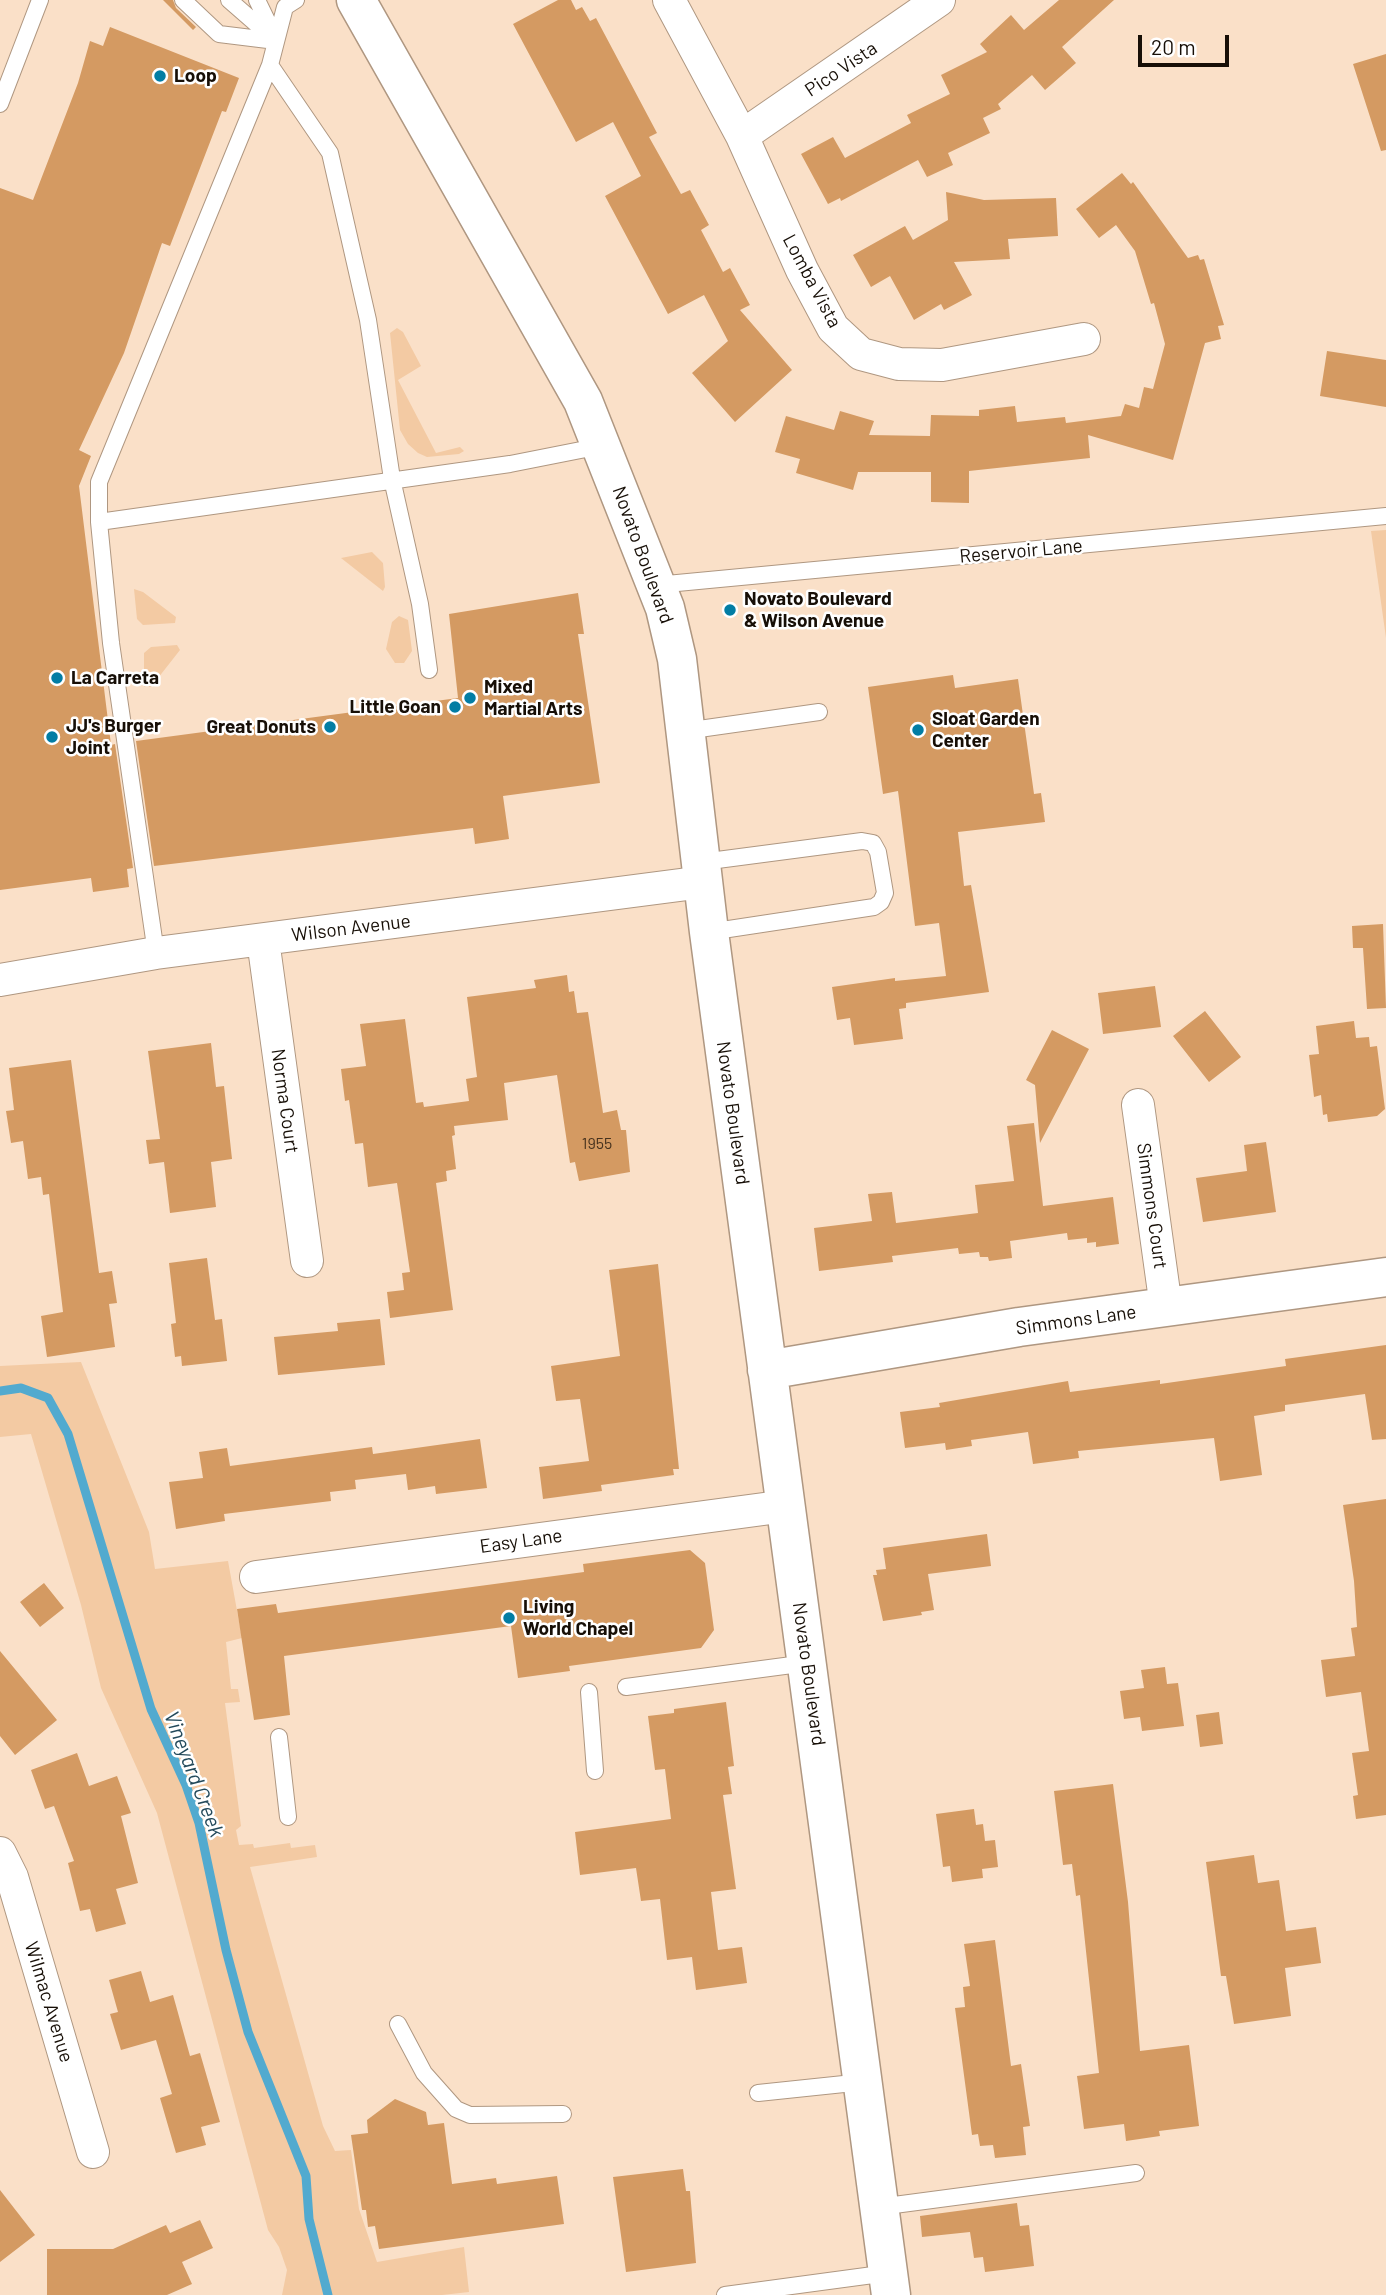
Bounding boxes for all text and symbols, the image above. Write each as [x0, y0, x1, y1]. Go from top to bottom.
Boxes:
scale bar [1141, 21, 1232, 65]
text: 20 m [1151, 34, 1196, 59]
street label: Pico Vista [801, 37, 881, 101]
place label: Loop [174, 65, 217, 87]
marker: Loop [152, 68, 168, 84]
street label: Lomba Vista [778, 230, 846, 332]
street label: Novato Boulevard [608, 483, 678, 627]
street label: Reservoir Lane [958, 534, 1084, 568]
place label: Novato Boulevard & Wilson Avenue [744, 588, 892, 632]
marker: Novato Boulevard & Wilson Avenue [722, 602, 738, 618]
place label: La Carreta [71, 667, 159, 689]
marker: La Carreta [49, 670, 65, 686]
place label: Mixed Martial Arts [484, 676, 582, 720]
marker: Mixed Martial Arts [462, 690, 478, 706]
place label: Little Goan [349, 696, 441, 718]
marker: Little Goan [447, 699, 463, 715]
place label: Sloat Garden Center [932, 708, 1040, 752]
place label: JJ's Burger Joint [66, 715, 161, 759]
place label: Great Donuts [206, 716, 316, 738]
marker: Great Donuts [322, 719, 338, 735]
marker: Sloat Garden Center [910, 722, 926, 738]
marker: JJ's Burger Joint [44, 729, 60, 745]
street label: Wilson Avenue [290, 909, 412, 947]
street label: Novato Boulevard [712, 1040, 754, 1186]
street label: Norma Court [266, 1047, 304, 1155]
house number: 1955 [582, 1134, 612, 1154]
street label: Simmons Court [1132, 1142, 1172, 1270]
street label: Simmons Lane [1014, 1300, 1138, 1340]
street label: Easy Lane [478, 1524, 564, 1558]
place label: Living World Chapel [523, 1596, 633, 1640]
street label: Novato Boulevard [788, 1601, 830, 1747]
marker: Living World Chapel [501, 1610, 517, 1626]
water label: Vineyard Creek [158, 1708, 230, 1840]
street label: Wilmac Avenue [20, 1939, 78, 2065]

